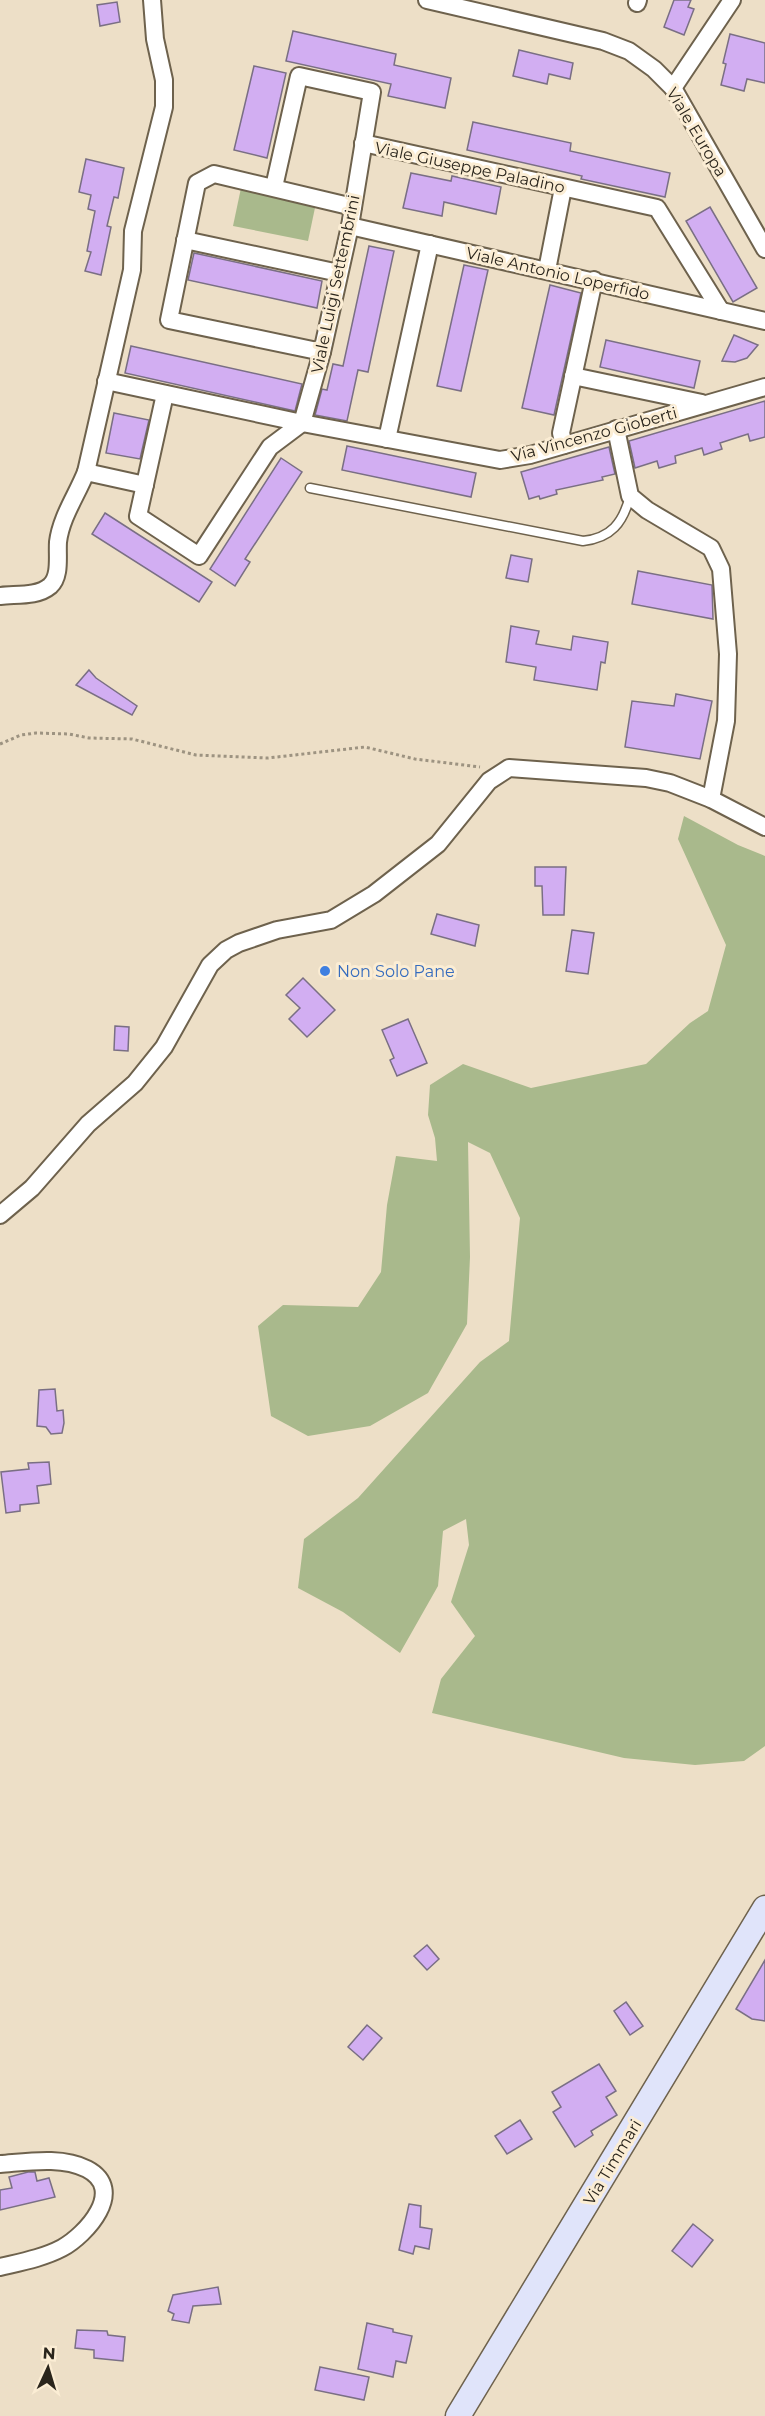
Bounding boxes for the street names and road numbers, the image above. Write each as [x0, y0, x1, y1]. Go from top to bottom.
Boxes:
street label: Viale Europa [663, 84, 731, 180]
street label: Viale Giuseppe Paladino [373, 138, 567, 197]
street label: Viale Luigi Settembrini [307, 193, 364, 375]
street label: Viale Antonio Loperfido [464, 243, 652, 304]
street label: Via Vincenzo Gioberti [509, 403, 679, 466]
street label: Via Timmari [579, 2116, 645, 2208]

